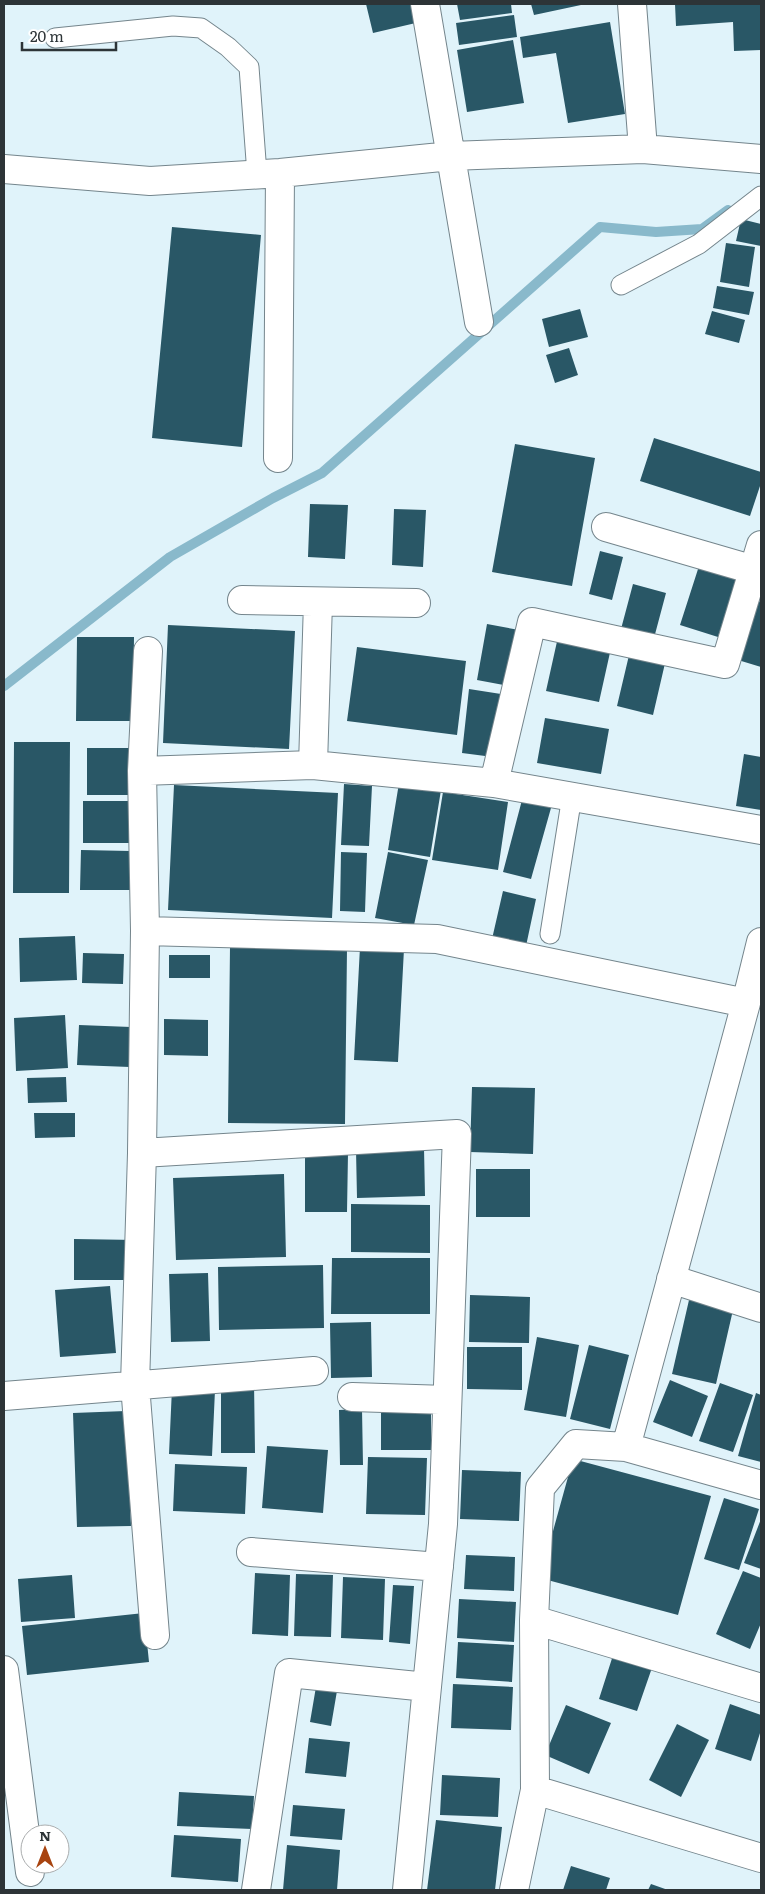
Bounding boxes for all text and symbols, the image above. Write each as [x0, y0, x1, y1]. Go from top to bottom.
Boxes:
scale bar [22, 20, 116, 52]
text: 20 m [30, 24, 64, 47]
north arrow [20, 1824, 70, 1874]
text: N [39, 1825, 51, 1845]

